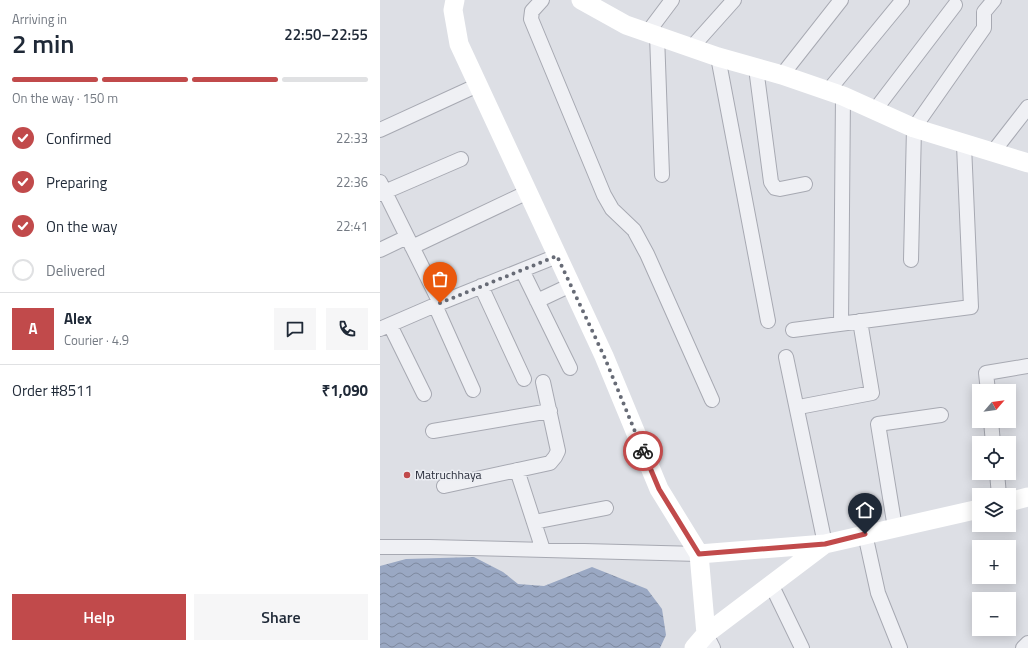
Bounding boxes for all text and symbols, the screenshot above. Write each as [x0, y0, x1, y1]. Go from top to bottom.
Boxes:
text: Arriving in [12, 9, 67, 29]
text: 22:50–22:55 [284, 23, 368, 46]
text: 2 min [12, 24, 75, 63]
text: On the way · 150 m [12, 88, 118, 108]
icon: check [12, 127, 34, 149]
text: Confirmed [46, 127, 111, 150]
text: 22:33 [336, 128, 368, 148]
icon: check [12, 171, 34, 193]
text: Preparing [46, 171, 107, 194]
text: 22:36 [336, 172, 368, 192]
icon: check [12, 215, 34, 237]
text: On the way [46, 215, 118, 238]
text: 22:41 [336, 216, 368, 236]
text: Delivered [46, 259, 105, 282]
pin [423, 262, 457, 303]
icon: bag [429, 268, 451, 290]
text: Alex [64, 307, 92, 330]
button: chat [274, 308, 316, 350]
button: phone [326, 308, 368, 350]
text: A [28, 317, 38, 340]
text: Courier · 4.9 [64, 330, 129, 350]
text: Order #8511 [12, 379, 93, 402]
text: ₹1,090 [322, 379, 368, 402]
north arrow [972, 384, 1016, 428]
map controls [972, 384, 1016, 636]
courier [623, 431, 663, 471]
button: locate [972, 436, 1016, 480]
icon: bike [632, 440, 654, 462]
place label: Matruchhaya [415, 465, 482, 484]
marker: Matruchhaya [402, 470, 412, 480]
button: layers [972, 488, 1016, 532]
pin [848, 493, 882, 534]
icon: home [854, 499, 876, 521]
button: + [972, 540, 1016, 584]
button: − [972, 592, 1016, 636]
button: Help [12, 594, 186, 640]
button: Share [194, 594, 368, 640]

